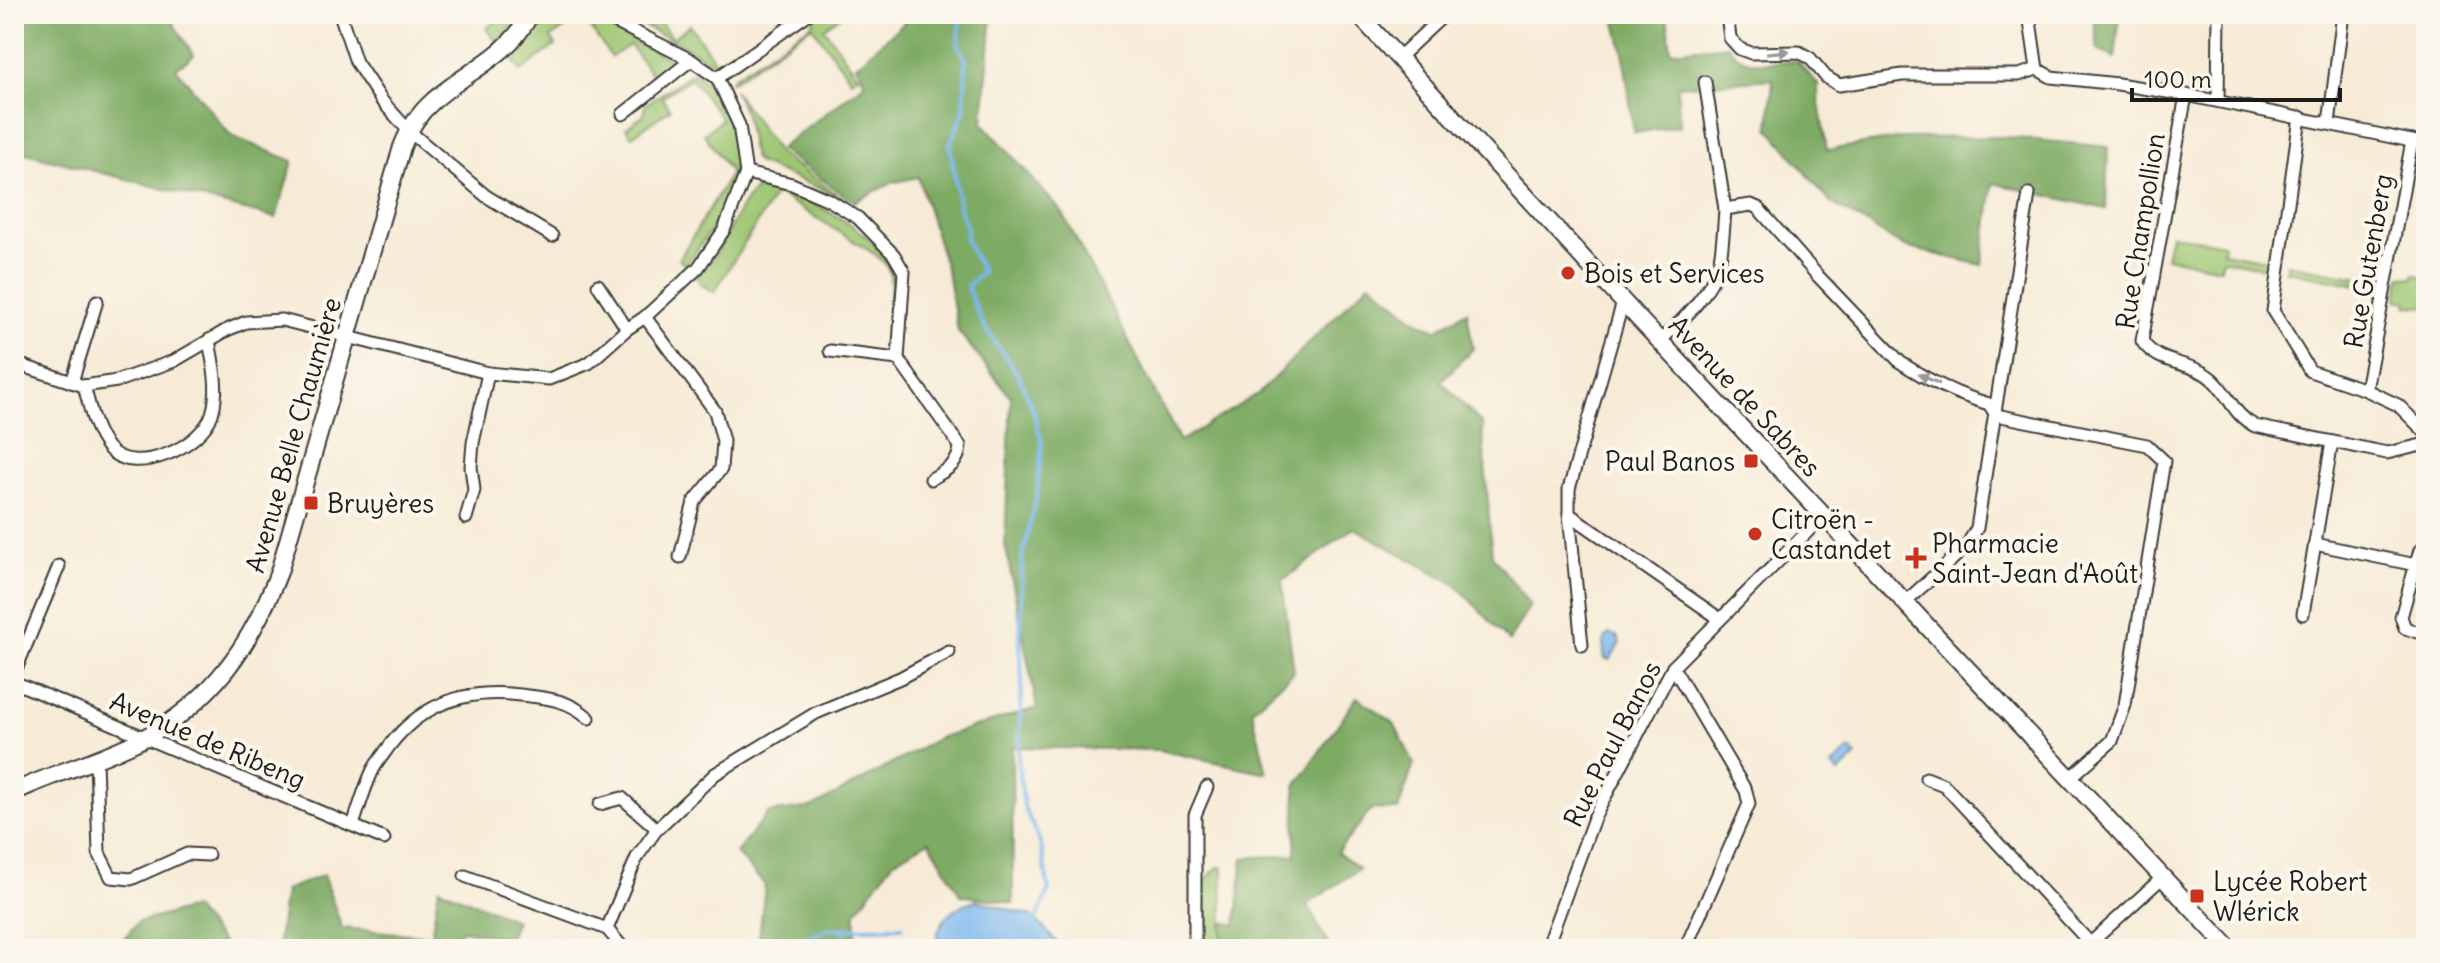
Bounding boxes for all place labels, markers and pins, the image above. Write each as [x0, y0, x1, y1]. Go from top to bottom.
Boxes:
place label: Bois et Services [1584, 257, 1765, 290]
marker: Bois et Services [1559, 264, 1577, 282]
place label: Paul Banos [1605, 445, 1735, 478]
marker: Paul Banos [1742, 452, 1760, 470]
place label: Bruyères [327, 487, 434, 520]
marker: Bruyères [302, 494, 320, 512]
place label: Citroën - Castandet [1771, 503, 1891, 566]
marker: Citroën - Castandet [1746, 525, 1764, 543]
place label: Pharmacie Saint-Jean d'Août [1932, 527, 2138, 590]
marker: Pharmacie Saint-Jean d'Août [1907, 549, 1925, 567]
place label: Lycée Robert Wlérick [2213, 865, 2367, 928]
marker: Lycée Robert Wlérick [2188, 887, 2206, 905]

